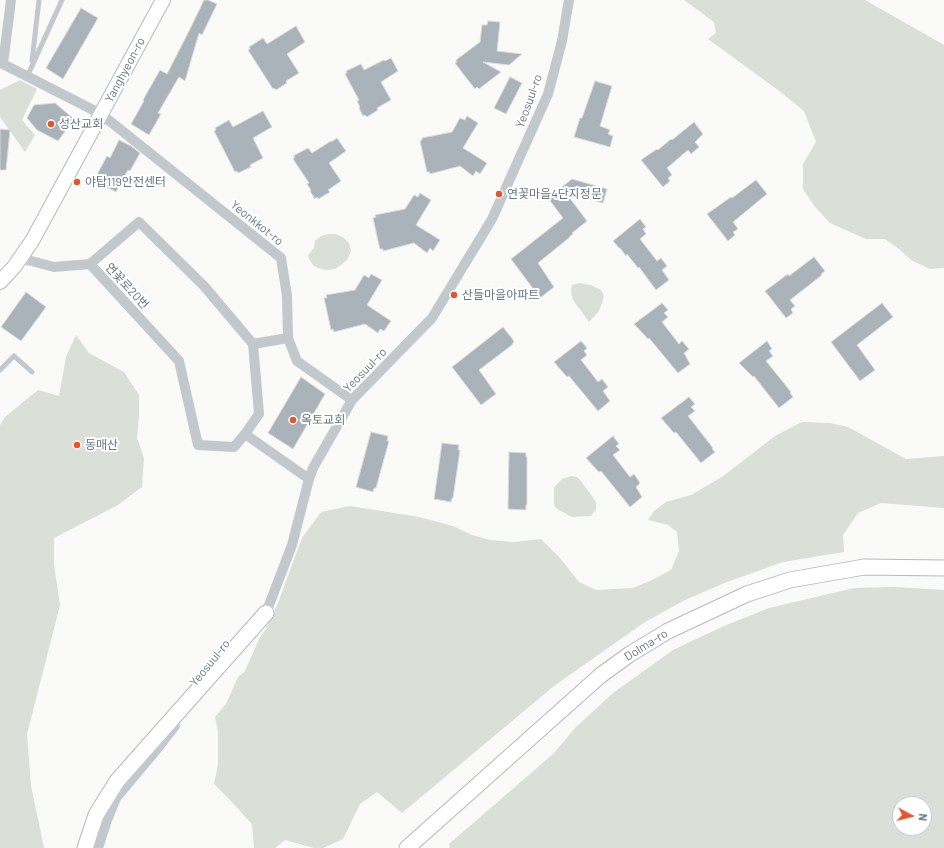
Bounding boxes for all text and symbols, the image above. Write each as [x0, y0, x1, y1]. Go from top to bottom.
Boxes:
street label: Yanghyeon-ro [102, 35, 148, 105]
street label: Yeosuul-ro [513, 72, 545, 130]
place label: 성산교회 [59, 117, 103, 131]
marker: 성산교회 [46, 119, 56, 129]
place label: 야탑119안전센터 [85, 175, 166, 189]
marker: 야탑119안전센터 [72, 177, 82, 187]
place label: 연꽃마을4단지정문 [507, 187, 602, 201]
marker: 연꽃마을4단지정문 [494, 189, 504, 199]
street label: Yeonkkot-ro [228, 197, 286, 249]
street label: 연꽃로20번 [102, 260, 152, 312]
place label: 산들마을아파트 [462, 288, 539, 302]
marker: 산들마을아파트 [449, 290, 459, 300]
street label: Yeosuul-ro [340, 345, 390, 395]
place label: 옥토교회 [301, 413, 345, 427]
marker: 옥토교회 [288, 415, 298, 425]
place label: 동매산 [85, 438, 118, 452]
marker: 동매산 [72, 440, 82, 450]
street label: Dolma-ro [622, 626, 670, 664]
street label: Yeosuul-ro [187, 637, 233, 689]
north arrow [892, 796, 932, 836]
text: N [917, 813, 930, 822]

